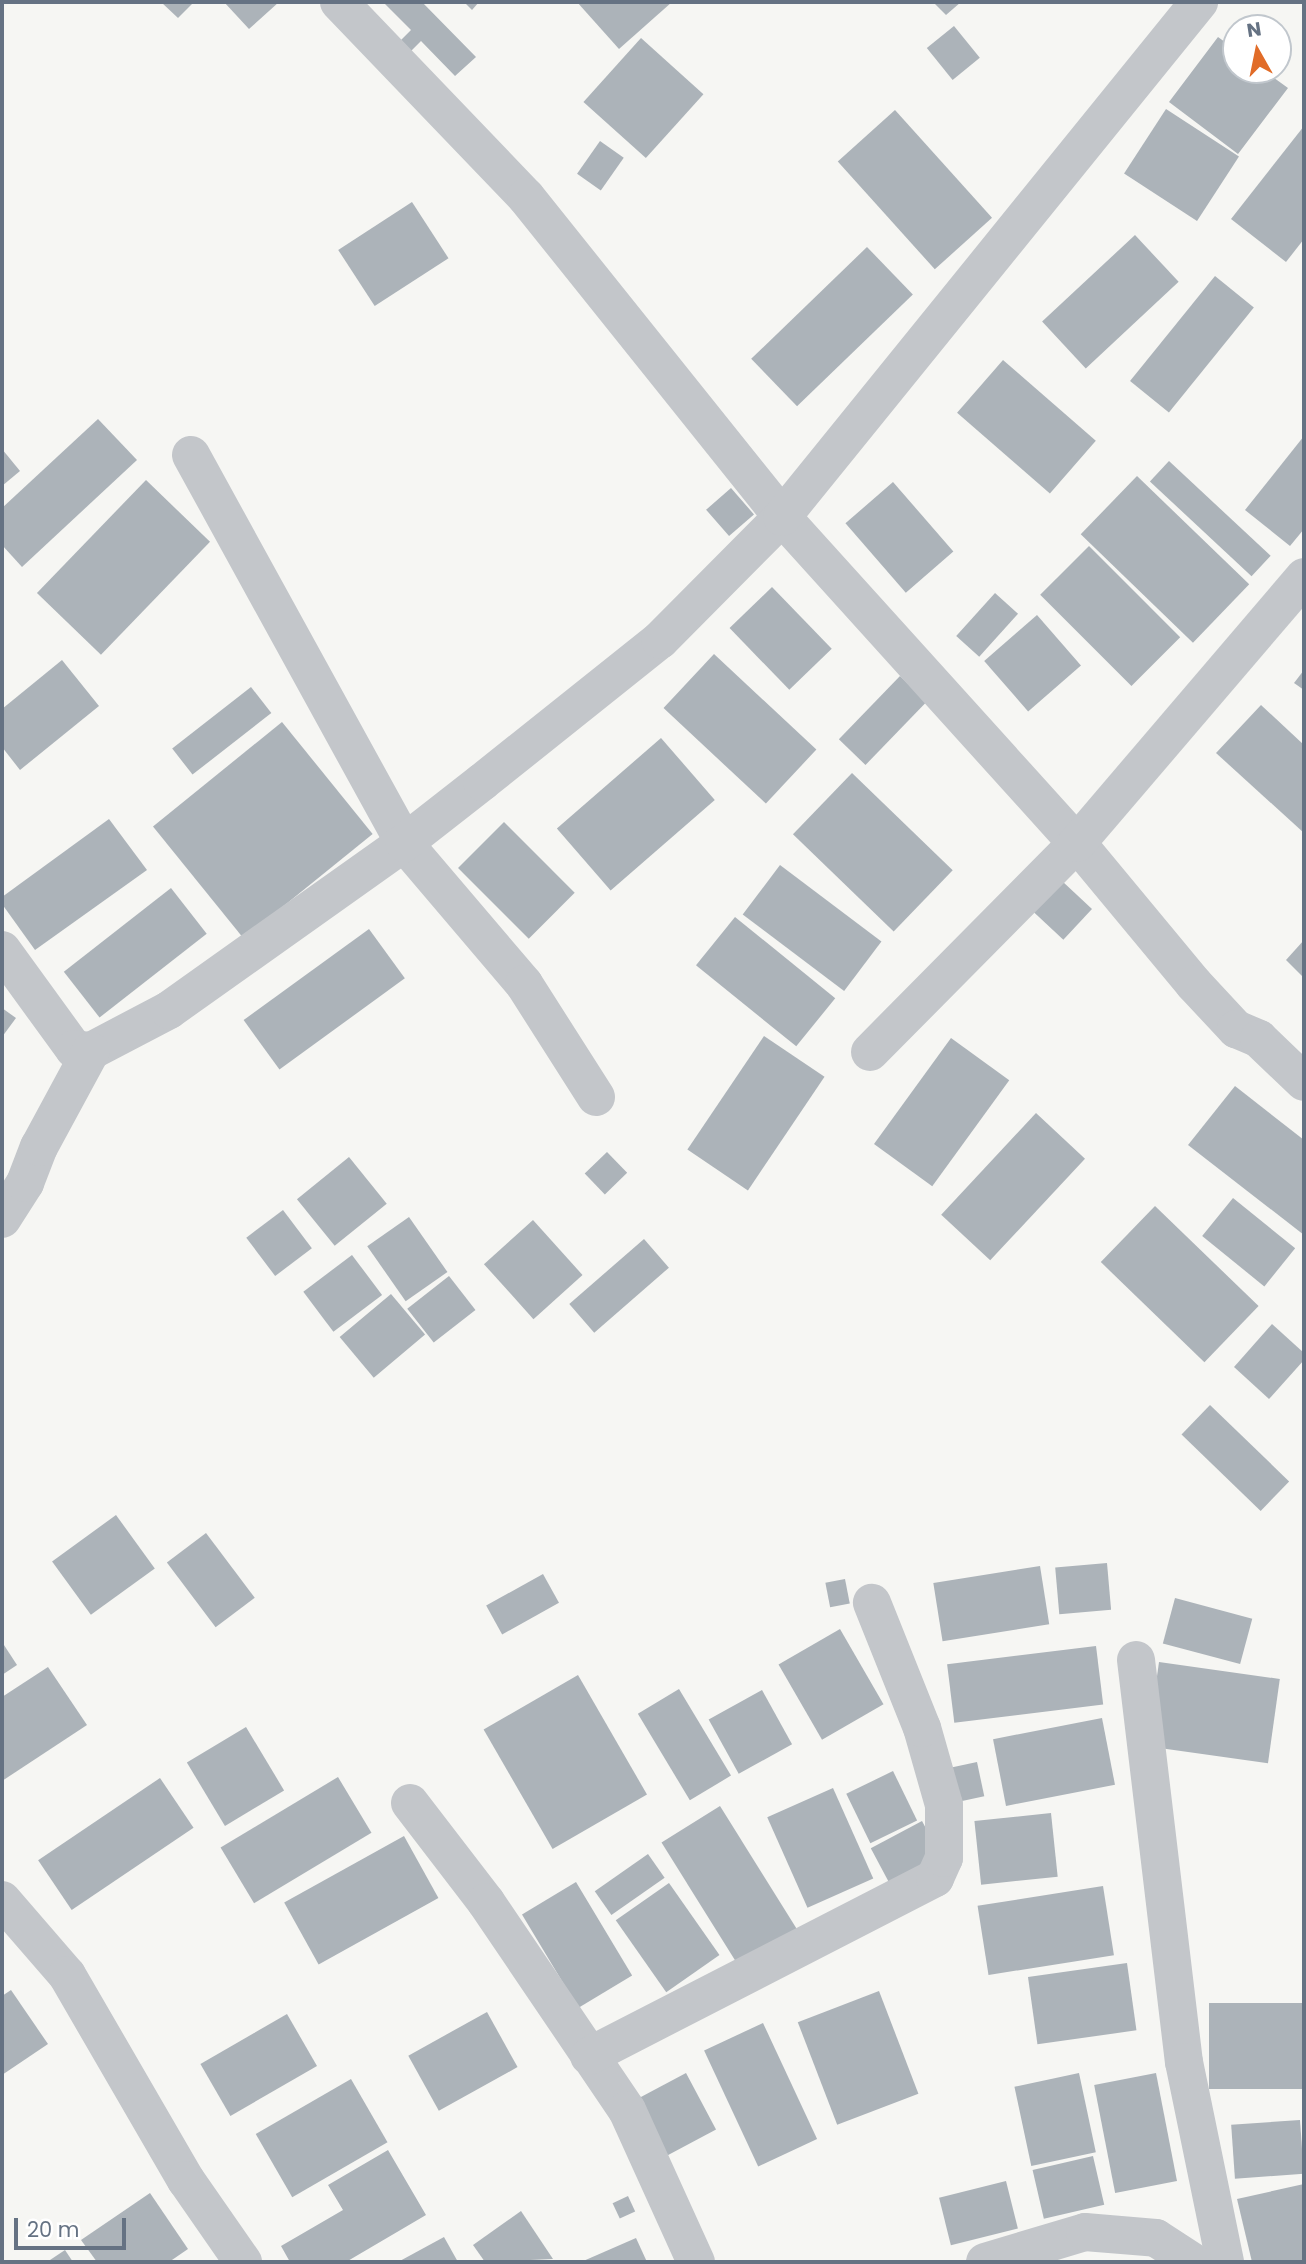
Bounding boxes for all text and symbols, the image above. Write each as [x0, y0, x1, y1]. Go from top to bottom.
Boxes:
north arrow [1222, 14, 1292, 84]
text: N [1245, 15, 1263, 44]
scale bar [18, 2204, 130, 2248]
text: 20 m [27, 2215, 80, 2244]

